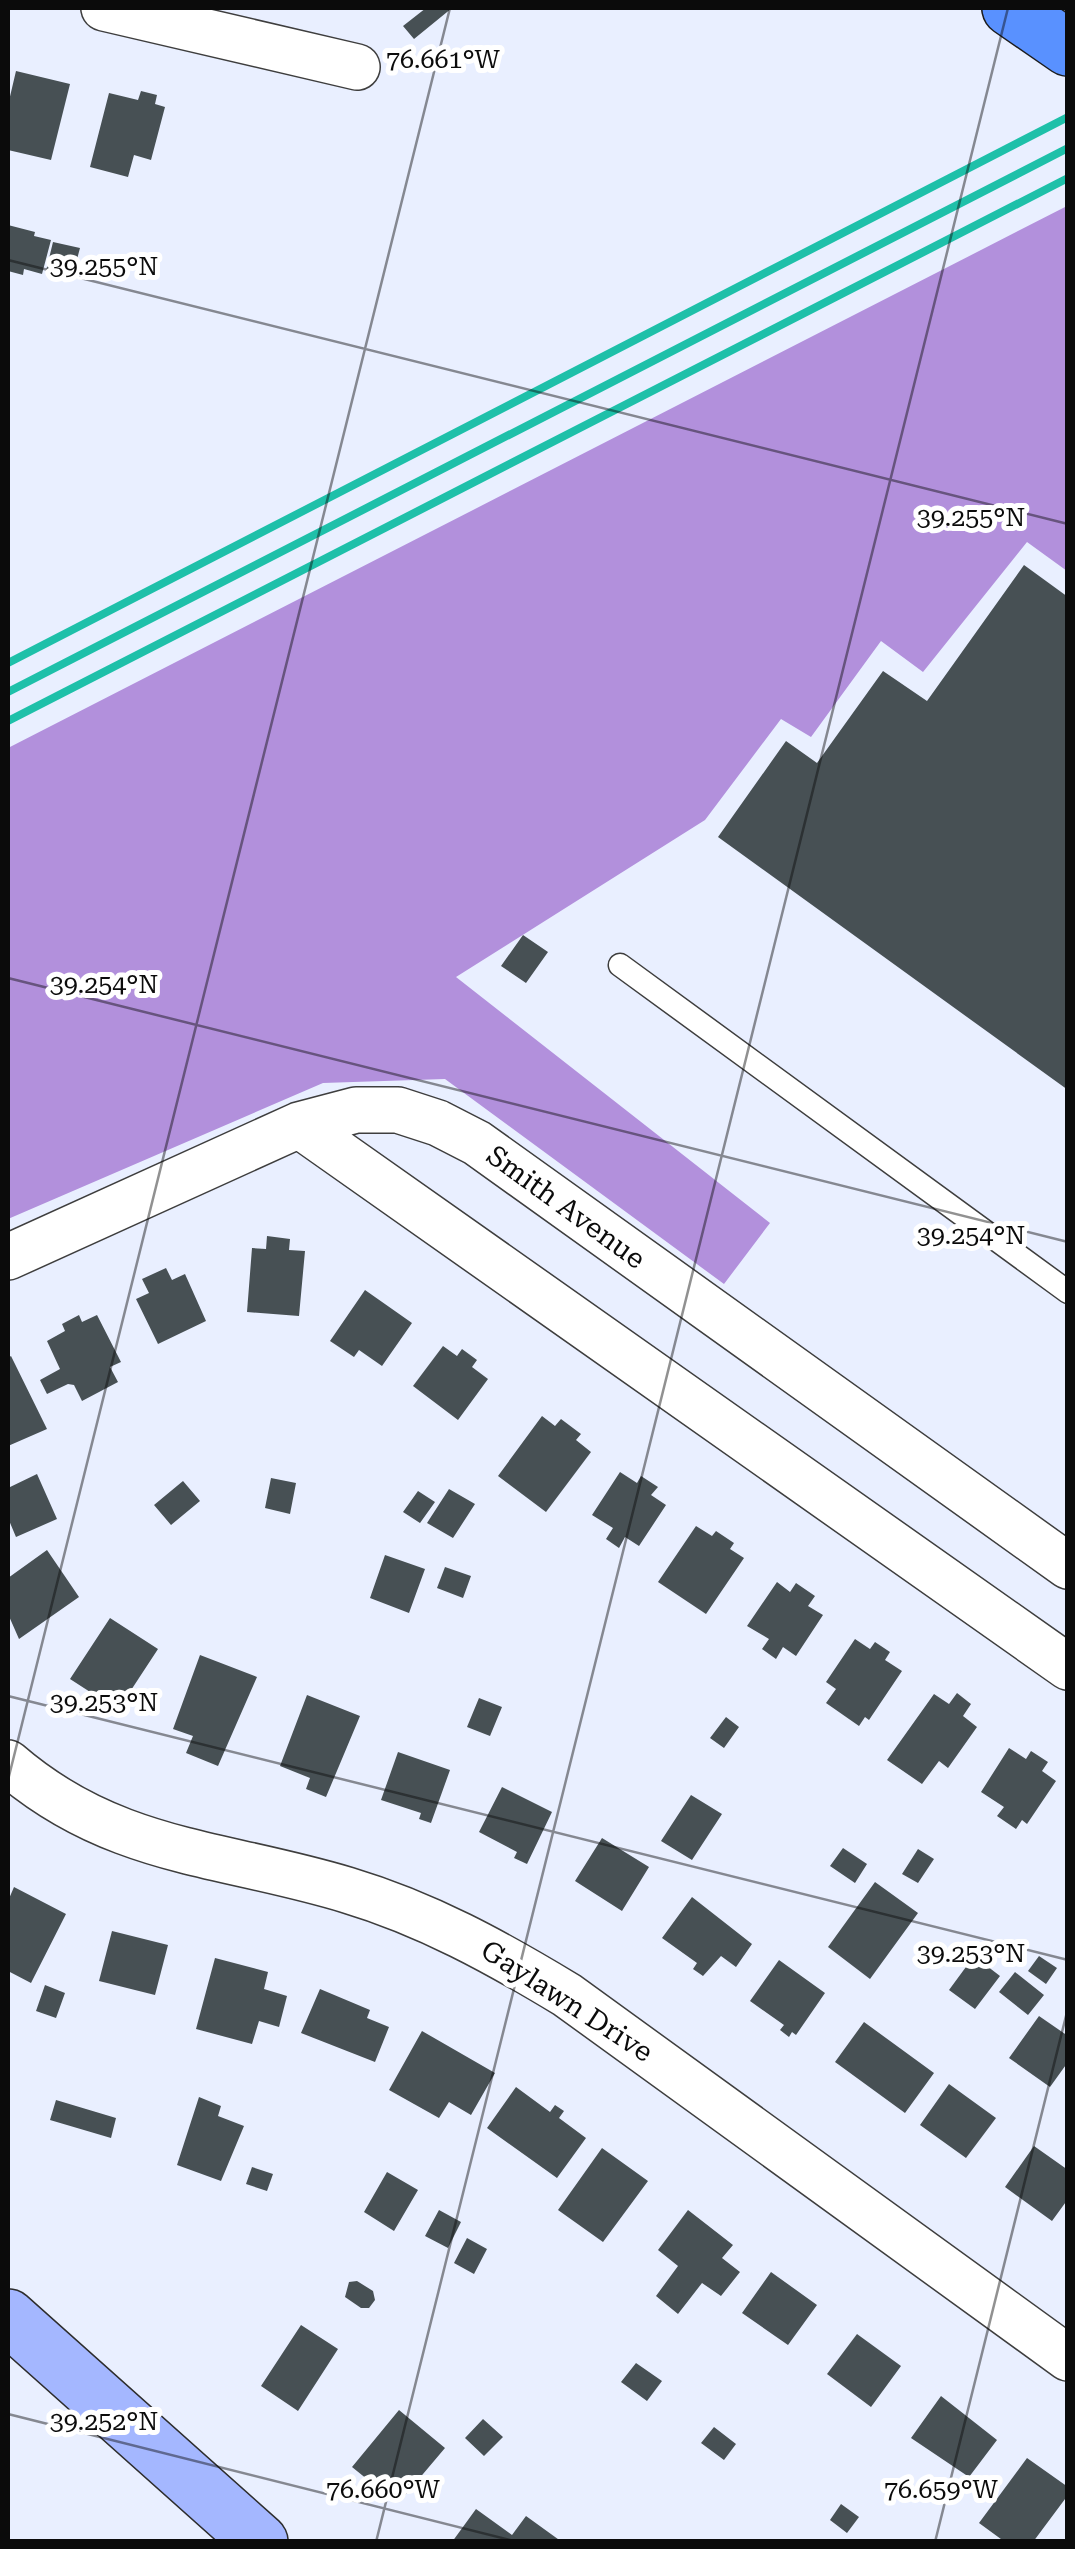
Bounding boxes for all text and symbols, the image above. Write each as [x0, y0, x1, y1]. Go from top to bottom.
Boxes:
text: 76.661°W [386, 45, 501, 74]
text: 39.255°N [50, 252, 158, 281]
text: 39.255°N [917, 503, 1025, 532]
text: 39.254°N [50, 970, 158, 999]
street label: Smith Avenue [480, 1138, 652, 1276]
text: 39.254°N [917, 1221, 1025, 1250]
text: 39.253°N [50, 1688, 158, 1717]
street label: Gaylawn Drive [475, 1933, 659, 2069]
text: 39.253°N [917, 1939, 1025, 1968]
text: 39.252°N [50, 2407, 158, 2436]
text: 76.660°W [326, 2475, 441, 2504]
text: 76.659°W [884, 2475, 999, 2504]

